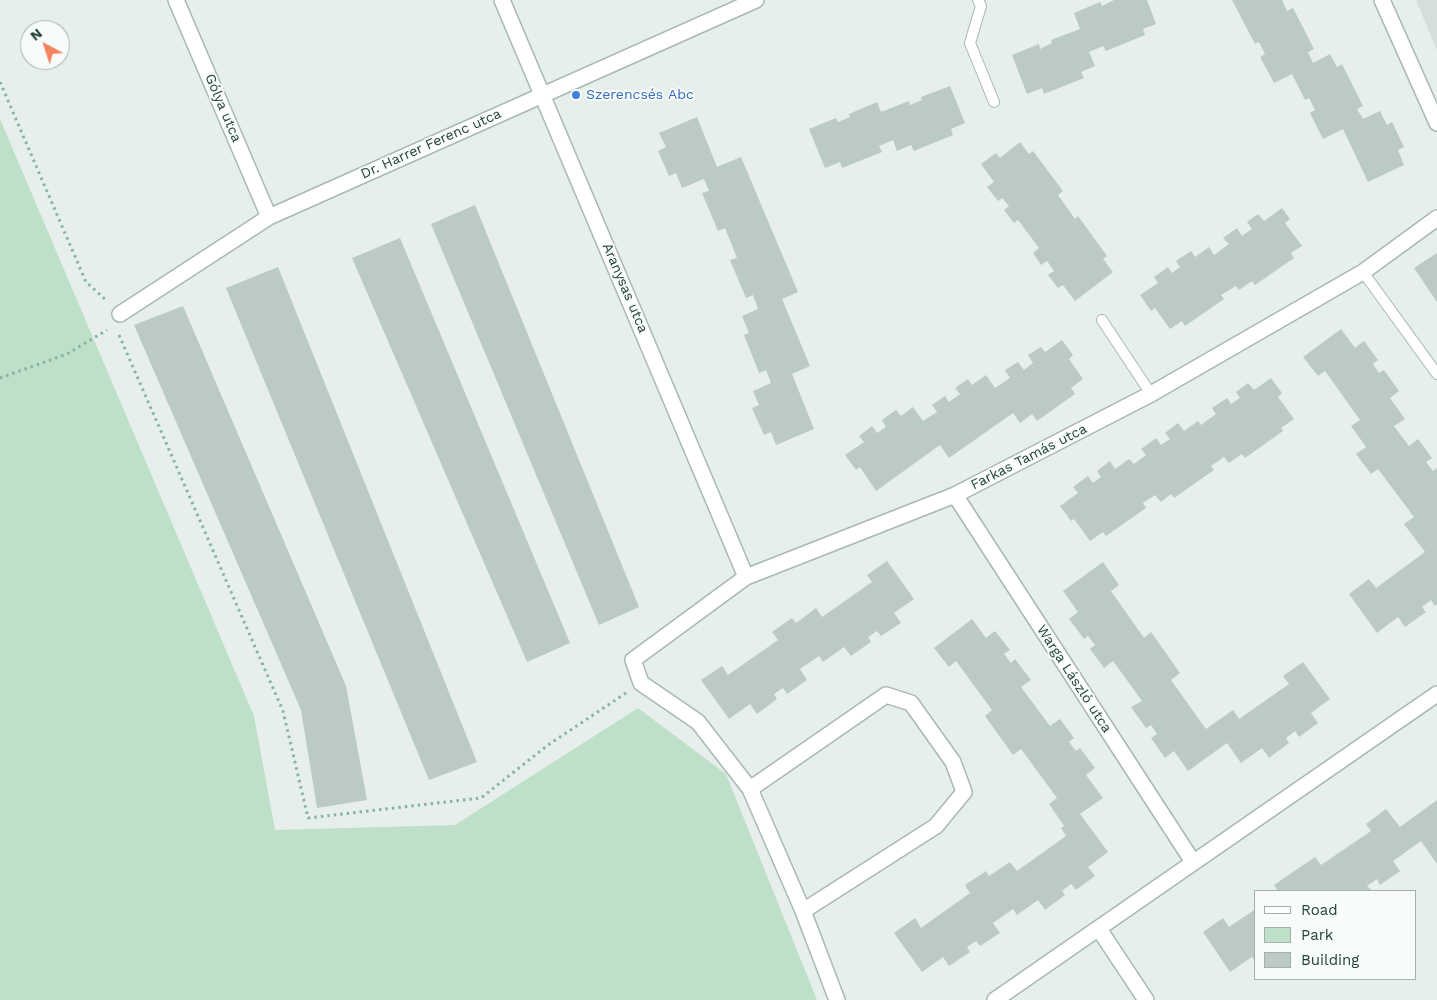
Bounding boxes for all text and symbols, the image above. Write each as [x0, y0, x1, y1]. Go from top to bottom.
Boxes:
north arrow [20, 20, 70, 70]
text: N [27, 25, 45, 44]
street label: Gólya utca [201, 71, 245, 145]
place label: Szerencsés Abc [586, 87, 694, 103]
marker: Szerencsés Abc [570, 89, 582, 101]
street label: Dr. Harrer Ferenc utca [358, 105, 504, 183]
street label: Aranysas utca [599, 241, 651, 335]
street label: Farkas Tamás utca [968, 420, 1090, 494]
street label: Warga László utca [1033, 622, 1115, 736]
legend [1254, 890, 1417, 980]
text: Road [1301, 901, 1338, 919]
text: Park [1301, 926, 1333, 944]
text: Building [1301, 951, 1359, 969]

